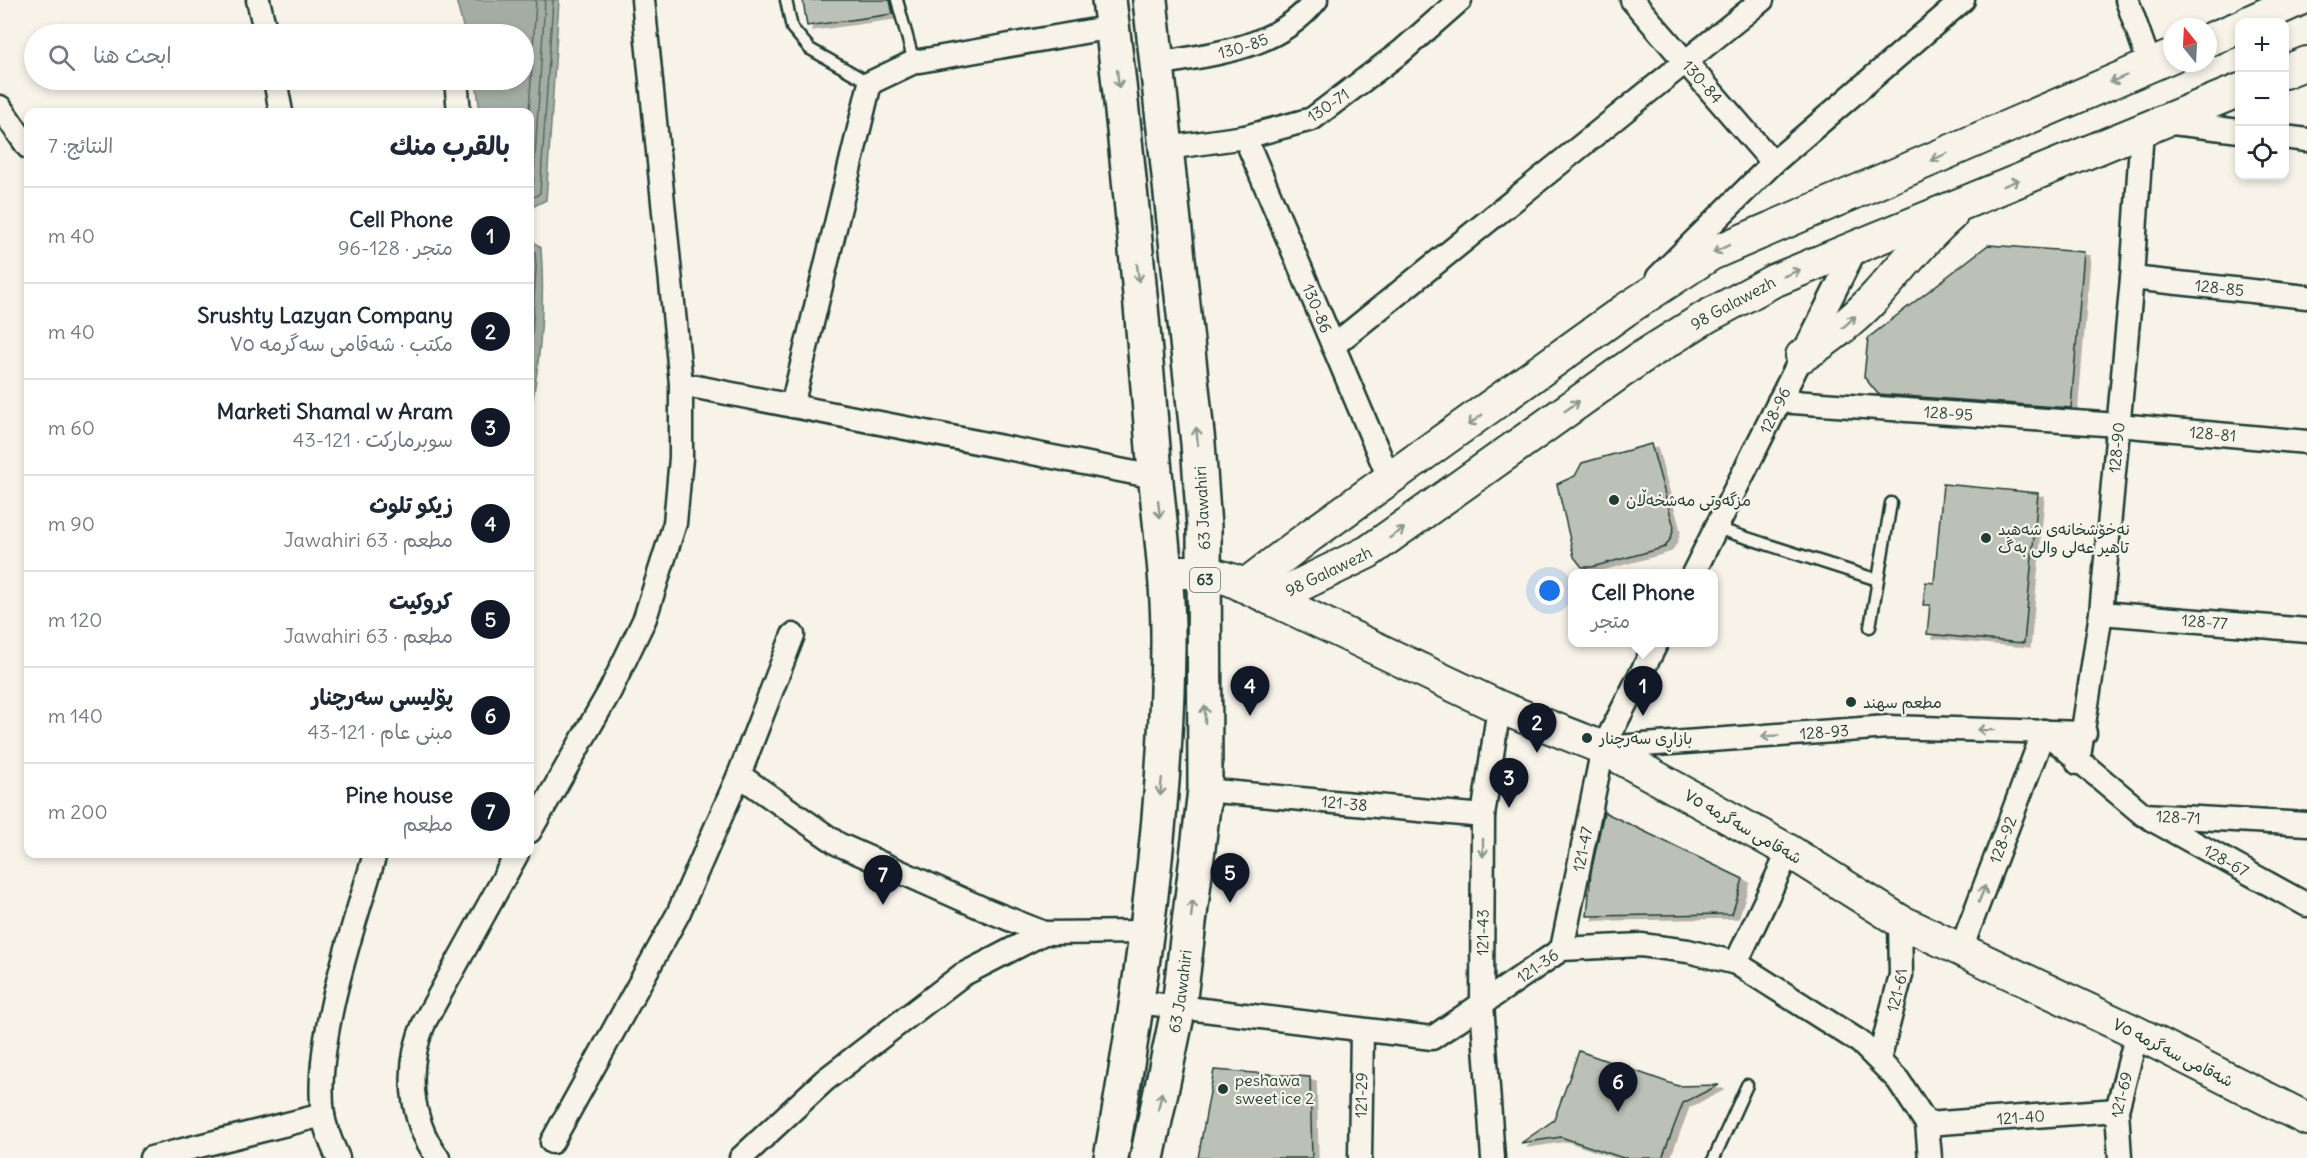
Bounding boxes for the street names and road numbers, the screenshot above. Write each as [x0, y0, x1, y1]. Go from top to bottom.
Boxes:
street label: 130-85 [1216, 28, 1271, 63]
street label: 130-84 [1678, 56, 1727, 108]
street label: 130-71 [1303, 84, 1353, 126]
street label: 98 Galawezh [1687, 272, 1779, 334]
street label: 128-85 [2194, 275, 2245, 300]
street label: 130-86 [1298, 281, 1337, 336]
street label: 128-96 [1755, 384, 1795, 437]
street label: 128-95 [1923, 401, 1974, 425]
street label: 128-90 [2104, 421, 2129, 474]
street label: 128-81 [2189, 421, 2237, 446]
street label: 63 Jawahiri [1190, 466, 1214, 550]
street label: 98 Galawezh [1282, 542, 1375, 601]
road number: 63 [1190, 568, 1220, 592]
street label: 128-77 [2181, 610, 2229, 633]
street label: 128-93 [1799, 720, 1850, 743]
street label: شەقامی سەگرمە ٧٥ [1680, 784, 1806, 869]
street label: 121-38 [1320, 791, 1368, 815]
street label: 128-71 [2155, 806, 2201, 828]
street label: 128-92 [1985, 813, 2021, 866]
street label: 121-47 [1568, 825, 1597, 873]
street label: 128-67 [2200, 840, 2252, 881]
street label: 121-43 [1472, 909, 1493, 956]
street label: 121-36 [1513, 944, 1562, 987]
street label: 63 Jawahiri [1164, 949, 1196, 1035]
street label: 121-61 [1882, 969, 1911, 1014]
street label: شەقامی سەگرمە ٧٥ [2109, 1013, 2237, 1092]
street label: 121-69 [2107, 1069, 2137, 1118]
street label: 121-29 [1351, 1072, 1371, 1118]
street label: 121-40 [1996, 1105, 2045, 1129]

